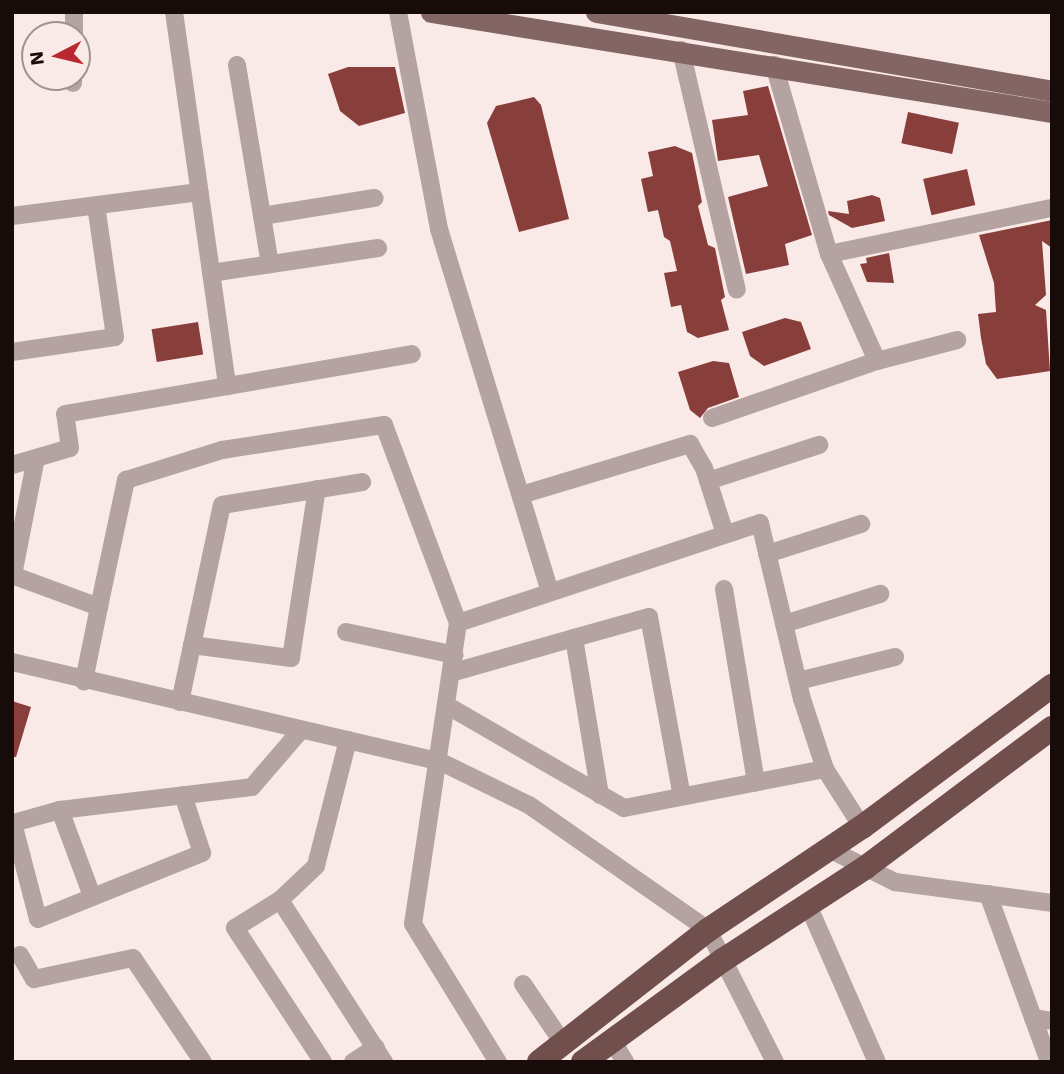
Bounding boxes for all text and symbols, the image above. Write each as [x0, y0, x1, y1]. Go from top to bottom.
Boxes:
north arrow [21, 21, 91, 91]
text: N [24, 50, 49, 67]

